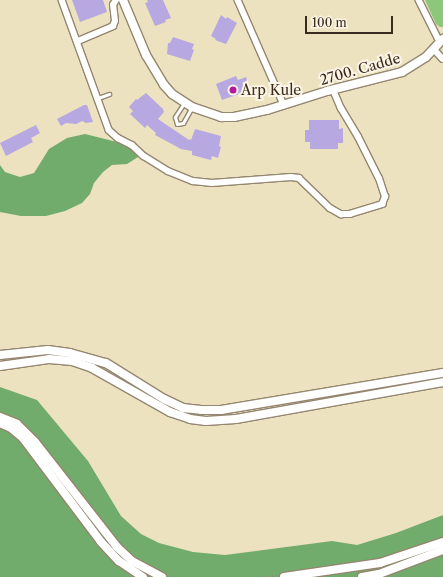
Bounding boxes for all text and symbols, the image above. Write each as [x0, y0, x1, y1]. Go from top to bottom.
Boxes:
scale bar [307, 8, 395, 34]
text: 100 m [312, 15, 347, 30]
street label: 2700. Cadde [318, 49, 402, 89]
place label: Arp Kule [241, 82, 301, 98]
marker: Arp Kule [228, 85, 238, 95]

